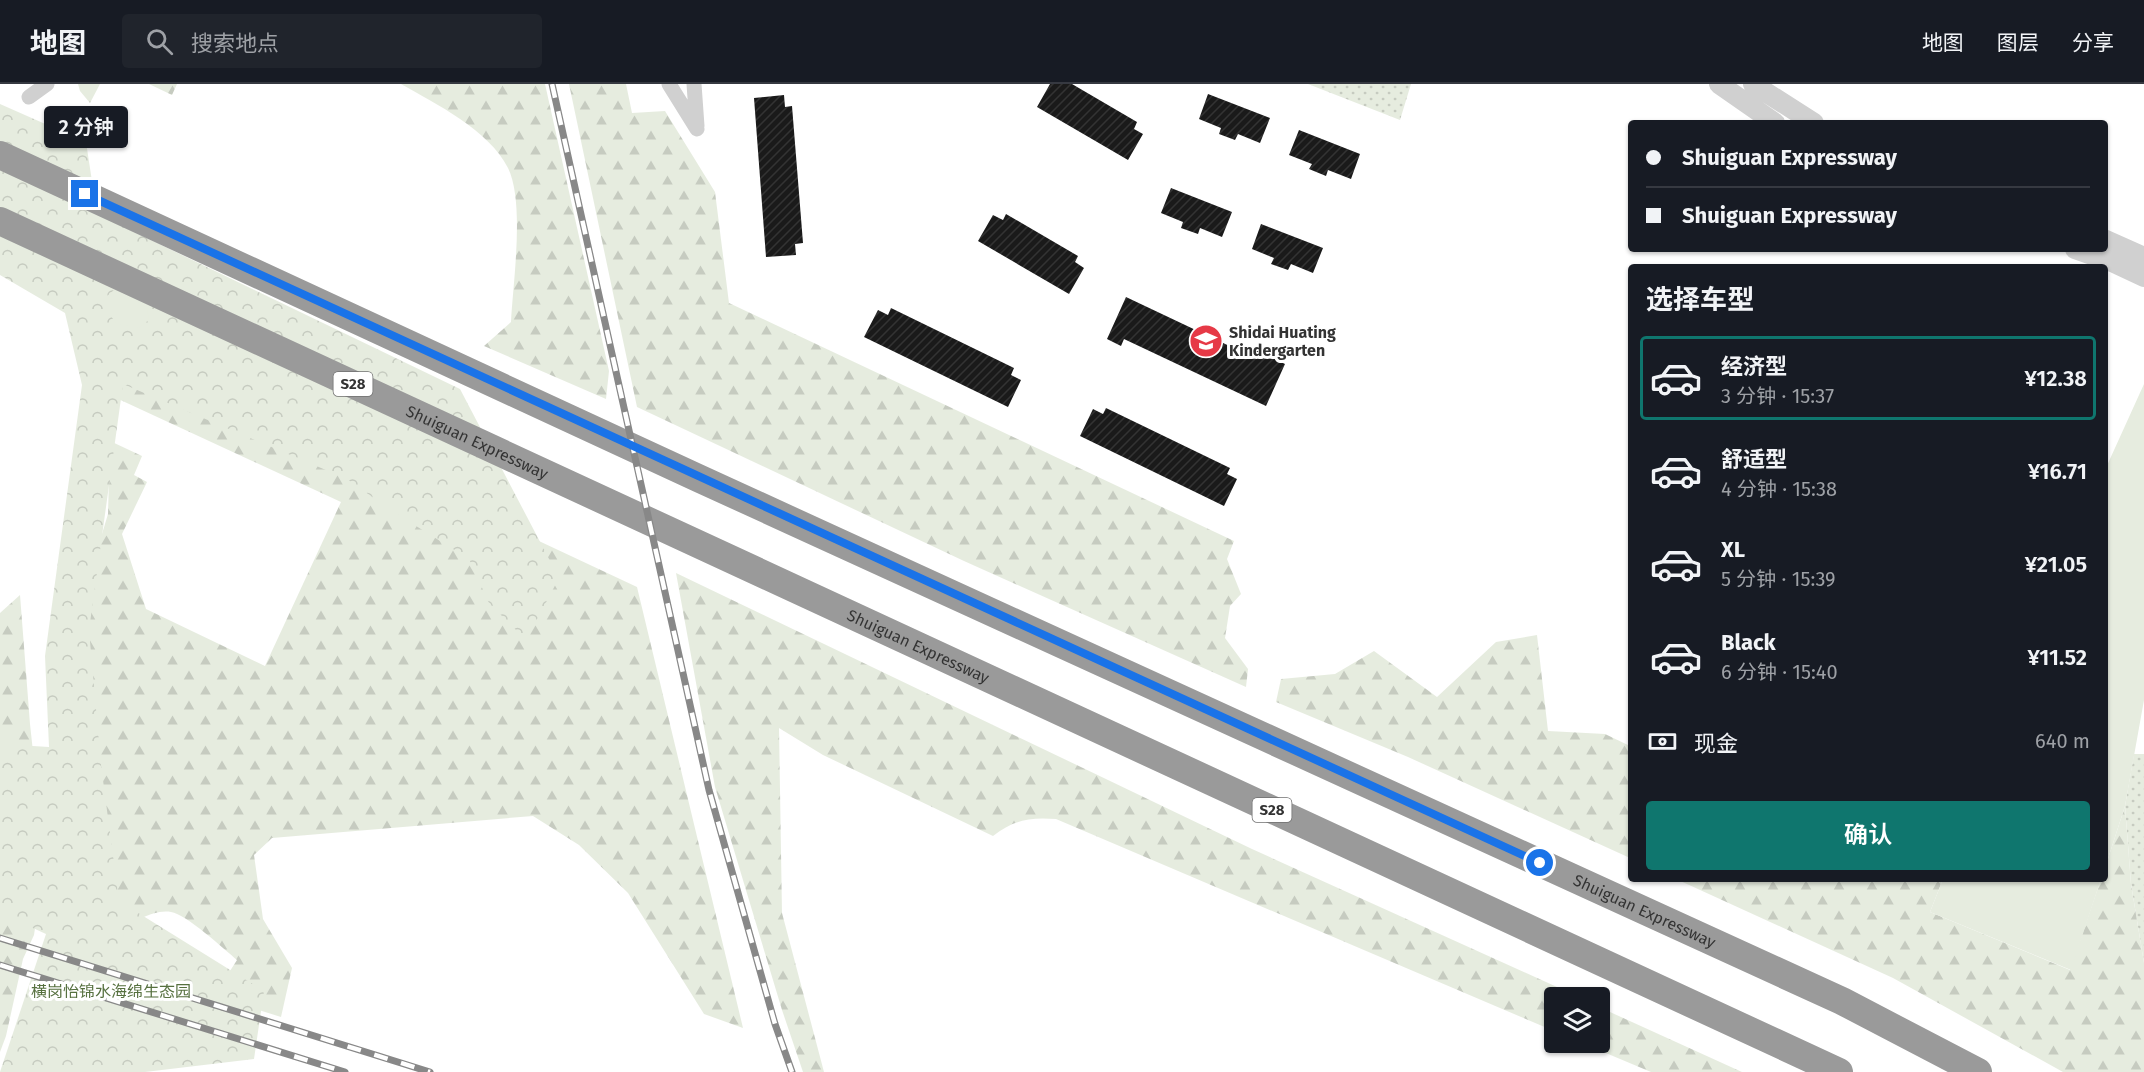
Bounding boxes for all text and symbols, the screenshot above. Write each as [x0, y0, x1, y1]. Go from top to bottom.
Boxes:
search box [122, 14, 542, 68]
icon: search [143, 25, 176, 58]
text: 地图 [30, 27, 86, 60]
text: 搜索地点 [191, 30, 279, 57]
text: 地图 [1922, 30, 1964, 56]
text: 图层 [1997, 30, 2039, 56]
text: 分享 [2072, 30, 2114, 56]
callout: 2 分钟 [43, 107, 127, 149]
text: 2 分钟 [58, 115, 114, 139]
text: Shuiguan Expressway [1682, 144, 1897, 171]
route end [71, 180, 98, 207]
text: Shuiguan Expressway [1682, 202, 1897, 229]
text: 选择车型 [1646, 284, 1754, 316]
school or university icon: Shidai Huating Kindergarten [1188, 323, 1224, 359]
place label: Shidai Huating Kindergarten [1229, 323, 1336, 360]
icon: car [1649, 351, 1703, 405]
text: 经济型 [1721, 353, 1787, 380]
text: ¥12.38 [2024, 365, 2087, 392]
road number: S28 [334, 372, 372, 396]
text: 3 分钟 · 15:37 [1721, 384, 1834, 408]
street label: Shuiguan Expressway [403, 401, 552, 483]
icon: car [1649, 444, 1703, 498]
text: 舒适型 [1721, 446, 1787, 473]
text: ¥16.71 [2028, 458, 2087, 485]
text: 4 分钟 · 15:38 [1721, 477, 1837, 501]
text: XL [1721, 536, 1745, 563]
icon: car [1649, 537, 1703, 591]
text: ¥21.05 [2025, 551, 2087, 578]
text: 5 分钟 · 15:39 [1721, 567, 1836, 591]
street label: Shuiguan Expressway [844, 605, 993, 687]
text: Black [1721, 629, 1776, 656]
icon: car [1649, 630, 1703, 684]
text: ¥11.52 [2028, 644, 2087, 671]
text: 6 分钟 · 15:40 [1721, 660, 1838, 684]
icon: cash [1646, 725, 1679, 758]
text: 640 m [2035, 729, 2090, 753]
text: 现金 [1694, 730, 1738, 757]
road number: S28 [1252, 798, 1292, 822]
button: 确认 [1646, 801, 2090, 870]
route start [1526, 849, 1553, 876]
street label: Shuiguan Expressway [1570, 870, 1719, 952]
park label: 横岗怡锦水海绵生态园 [31, 982, 191, 1001]
map controls [1544, 987, 1610, 1053]
button: layers [1544, 987, 1610, 1053]

